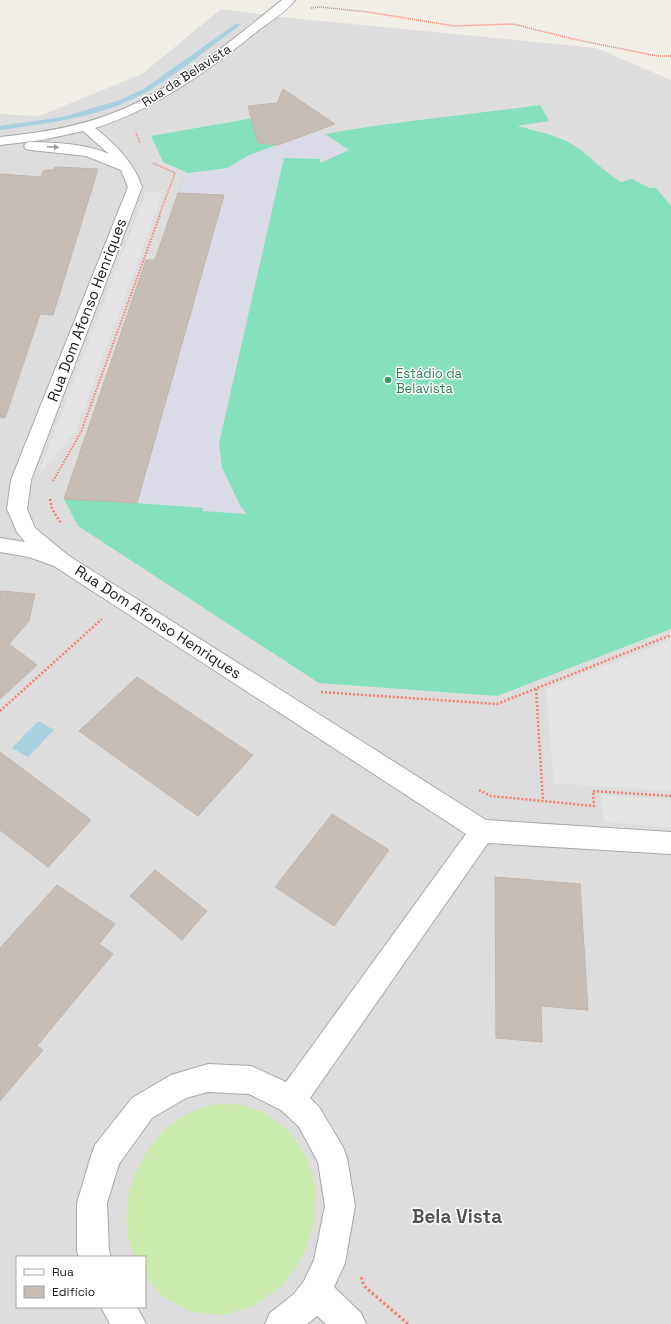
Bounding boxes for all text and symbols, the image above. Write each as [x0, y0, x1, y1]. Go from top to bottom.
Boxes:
street label: Rua da Belavista [138, 40, 235, 111]
one-way arrow [47, 144, 59, 151]
street label: Rua Dom Afonso Henriques [43, 215, 130, 404]
place label: Estádio da Belavista [396, 365, 463, 397]
marker: Estádio da Belavista [383, 375, 393, 385]
street label: Rua Dom Afonso Henriques [71, 561, 245, 683]
district label: Bela Vista [412, 1204, 502, 1229]
legend [16, 1256, 146, 1308]
text: Rua [52, 1264, 74, 1280]
text: Edifício [52, 1284, 95, 1300]

